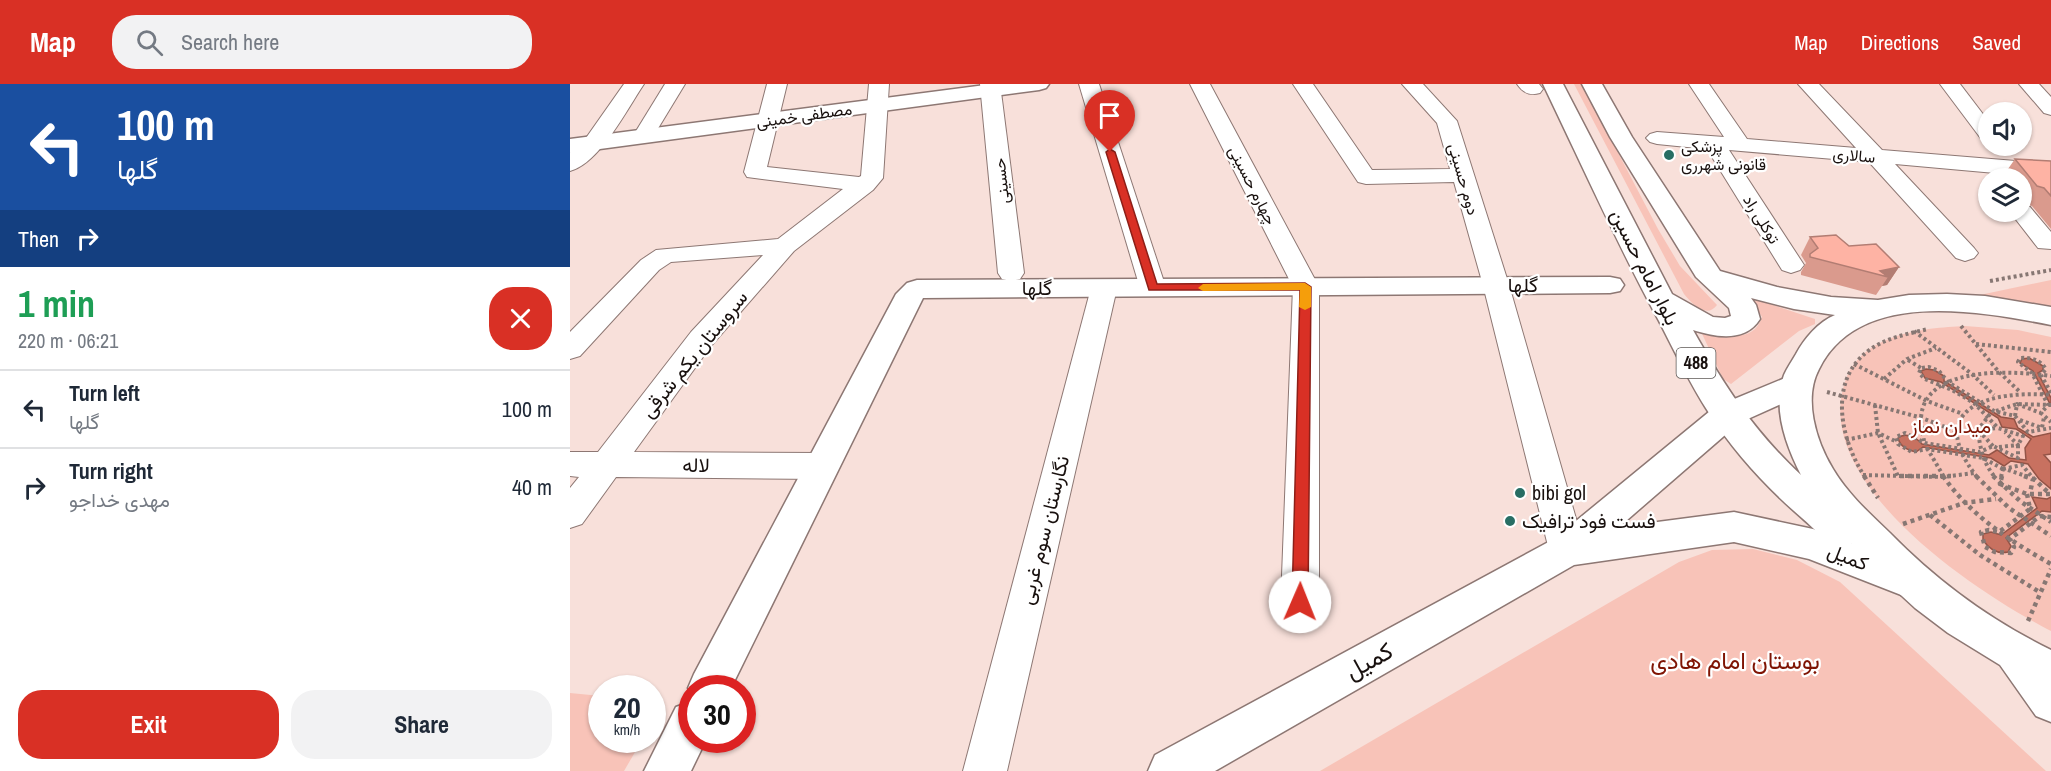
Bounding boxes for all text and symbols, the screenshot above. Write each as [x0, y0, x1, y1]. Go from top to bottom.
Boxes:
search box [112, 15, 532, 69]
text: Map [30, 23, 76, 61]
icon: search [133, 26, 166, 59]
text: Search here [181, 27, 279, 57]
text: Map [1794, 28, 1828, 57]
text: Directions [1861, 28, 1939, 57]
text: Saved [1972, 28, 2021, 57]
pin [1084, 90, 1135, 152]
text: 100 m [117, 97, 215, 153]
street label: مصطفی خمینی [755, 97, 853, 133]
icon: arrive [1093, 99, 1126, 132]
map controls [1978, 102, 2032, 222]
button: sound [1978, 102, 2032, 156]
icon: left [18, 108, 96, 186]
place label: پزشکی قانونی شهرری [1681, 135, 1766, 175]
street label: دوم حسینی [1443, 141, 1485, 217]
street label: چهارم حسینی [1223, 142, 1282, 229]
street label: سالاری [1832, 142, 1876, 168]
marker: پزشکی قانونی شهرری [1662, 148, 1676, 162]
text: گلها [117, 151, 158, 187]
street label: حسینی [988, 157, 1014, 205]
button: layers [1978, 168, 2032, 222]
street label: توکلی راد [1738, 190, 1786, 248]
street label: بلوار امام حسین [1605, 204, 1686, 329]
icon: right [71, 222, 104, 255]
text: Then [18, 224, 59, 254]
street label: گلها [1508, 271, 1538, 298]
street label: گلها [1022, 274, 1052, 301]
text: 1 min [18, 280, 95, 328]
street label: سروستان یکم شرقی [634, 284, 753, 423]
button: close [489, 287, 552, 350]
text: 220 m · 06:21 [18, 327, 118, 354]
road number: 488 [1676, 348, 1716, 378]
text: Turn left [69, 378, 140, 408]
icon: left [18, 393, 51, 426]
text: 100 m [502, 394, 552, 424]
text: گلها [69, 408, 99, 435]
park label: میدان نماز [1910, 412, 1991, 439]
street label: لاله [682, 451, 710, 478]
street label: نگارستان سوم غربی [1012, 453, 1075, 607]
text: Turn right [69, 456, 153, 486]
icon: right [18, 471, 51, 504]
text: 40 m [512, 472, 552, 502]
place label: bibi gol [1532, 479, 1586, 506]
text: مهدی خداجو [69, 486, 170, 513]
marker: bibi gol [1513, 486, 1527, 500]
place label: فست فود ترافیک [1522, 507, 1656, 534]
marker: فست فود ترافیک [1503, 514, 1517, 528]
street label: کمیل [1824, 536, 1873, 577]
position arrow [1268, 570, 1332, 634]
street label: کمیل [1339, 634, 1398, 686]
park label: بوستان امام هادی [1650, 644, 1820, 677]
speed limit sign: 30 [678, 675, 756, 753]
text: 20 [613, 687, 641, 727]
button: Exit [18, 690, 279, 759]
button: Share [291, 690, 552, 759]
text: km/h [614, 719, 640, 740]

